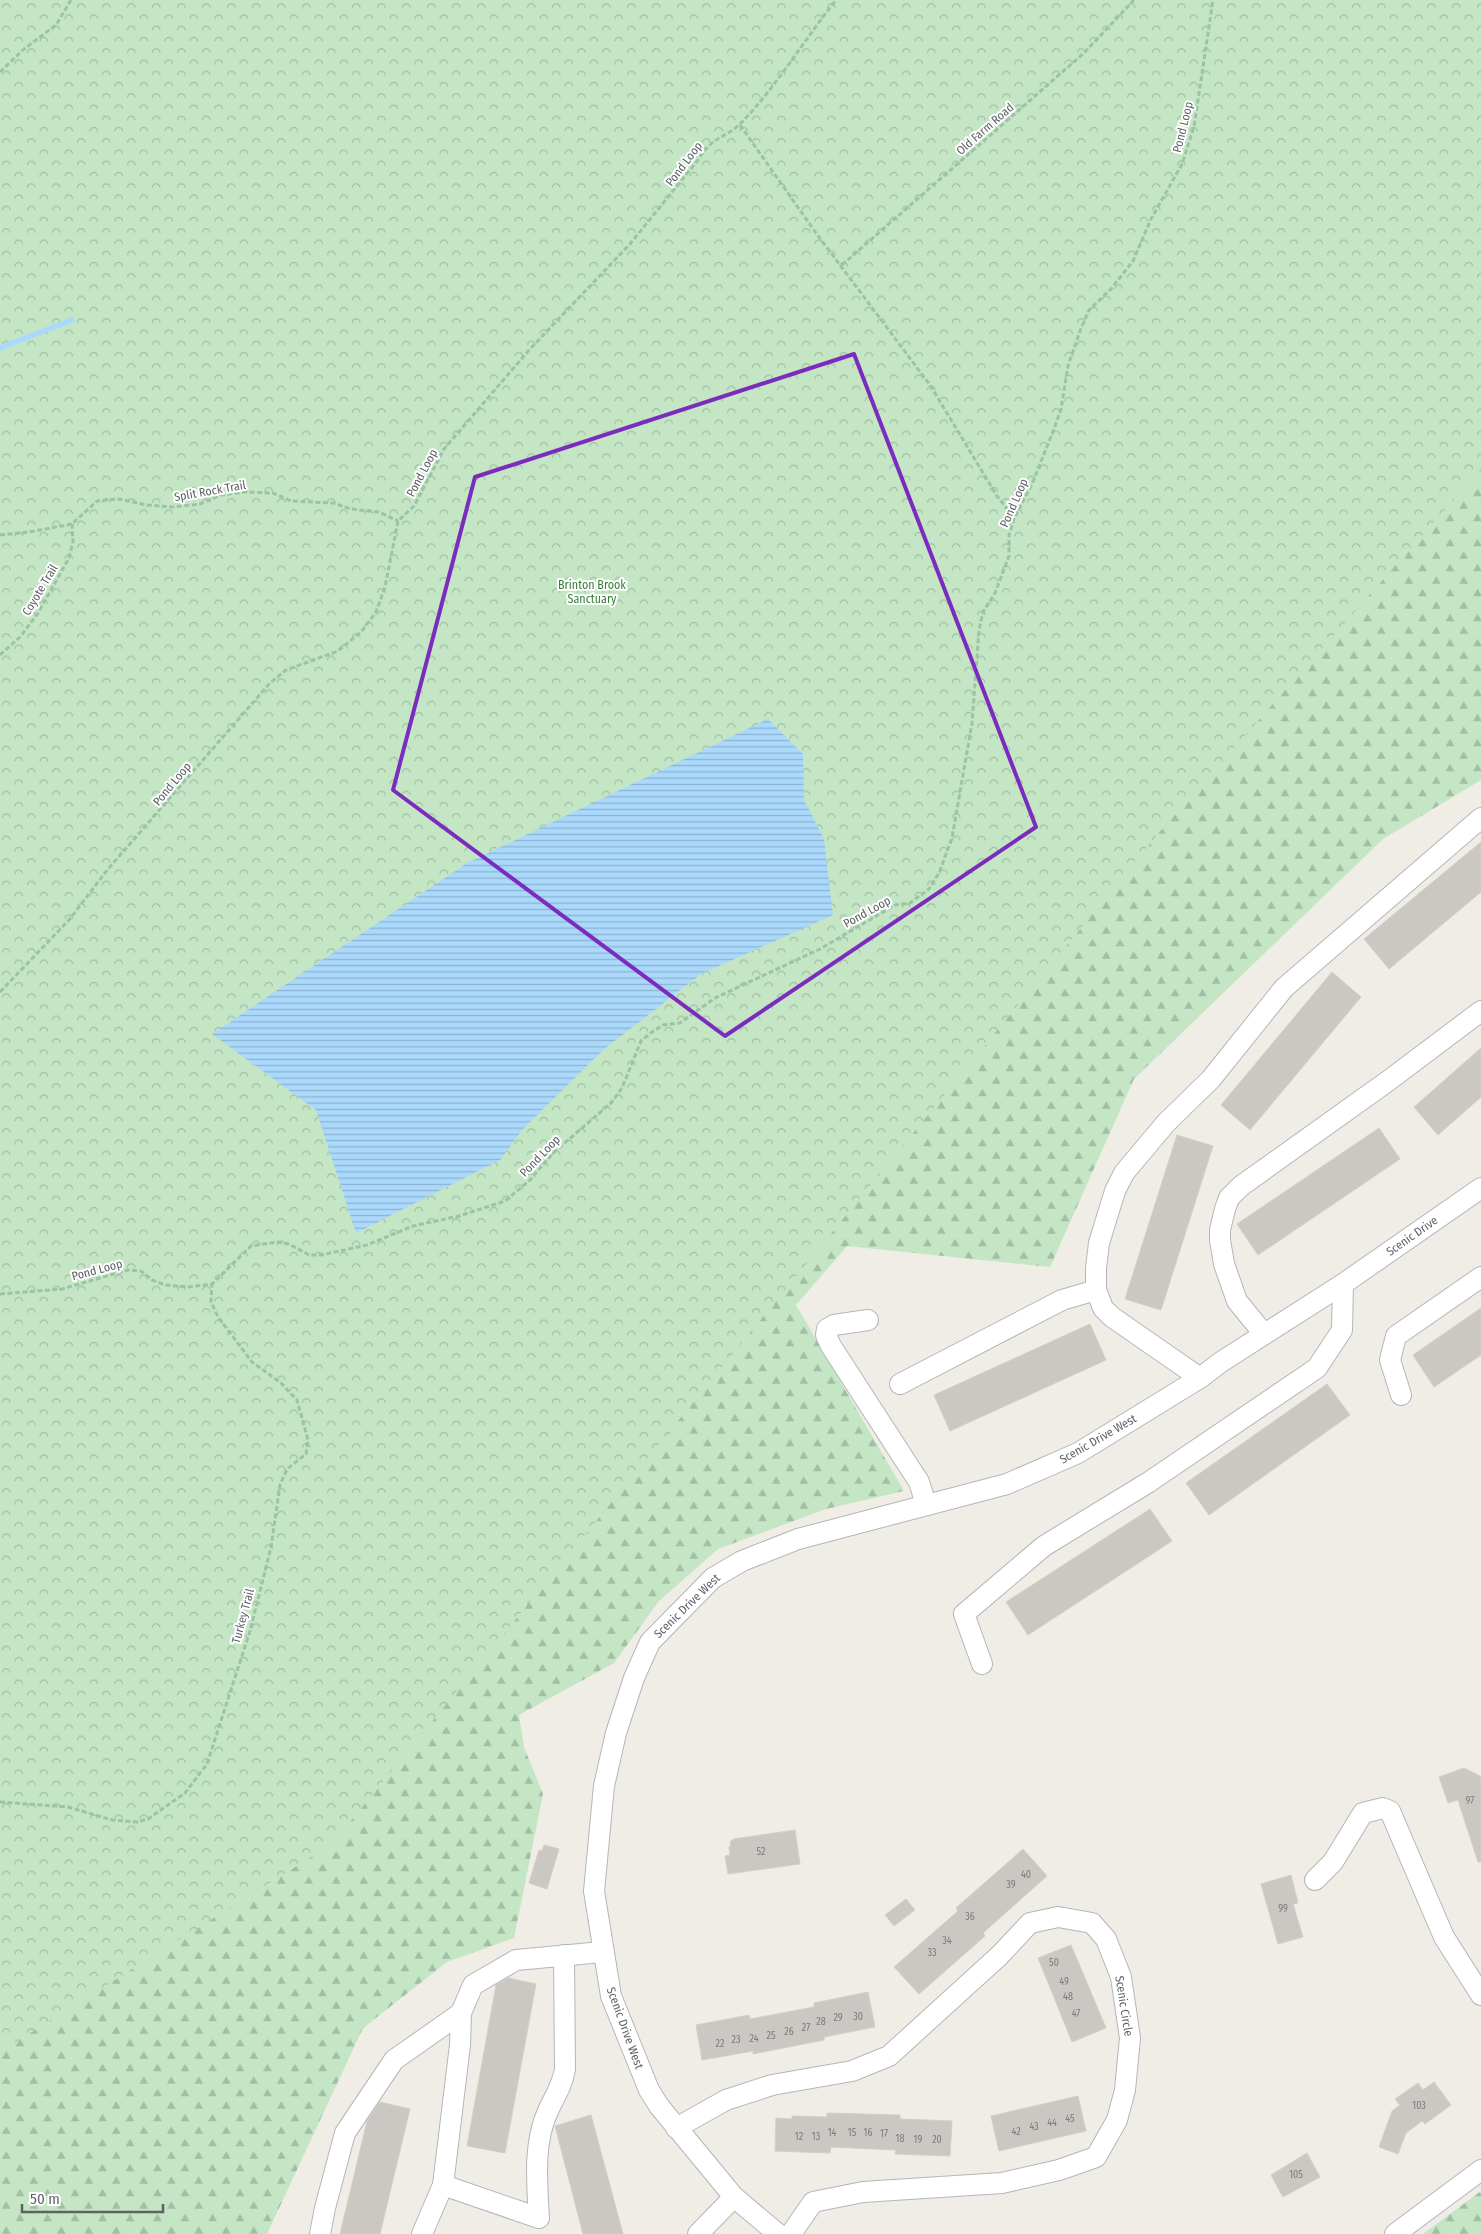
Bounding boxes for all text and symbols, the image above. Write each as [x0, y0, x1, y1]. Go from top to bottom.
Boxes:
street label: Old Farm Road [953, 100, 1017, 158]
street label: Pond Loop [1170, 100, 1196, 154]
street label: Pond Loop [663, 139, 705, 189]
street label: Pond Loop [404, 447, 440, 499]
street label: Pond Loop [997, 476, 1031, 530]
street label: Split Rock Trail [173, 478, 247, 504]
street label: Coyote Trail [19, 562, 61, 618]
park label: Brinton Brook Sanctuary [558, 578, 626, 606]
street label: Pond Loop [150, 760, 194, 808]
street label: Pond Loop [841, 893, 893, 931]
street label: Pond Loop [517, 1132, 563, 1180]
street label: Scenic Drive [1384, 1213, 1440, 1259]
street label: Pond Loop [70, 1257, 124, 1283]
street label: Scenic Drive West [1057, 1411, 1139, 1467]
street label: Scenic Drive West [651, 1571, 723, 1641]
street label: Turkey Trail [229, 1587, 257, 1645]
house number: 97 [1466, 1795, 1474, 1807]
house number: 52 [757, 1846, 766, 1858]
house number: 40 [1021, 1869, 1031, 1881]
house number: 39 [1006, 1879, 1016, 1891]
house number: 99 [1278, 1903, 1288, 1915]
house number: 36 [965, 1911, 975, 1923]
house number: 34 [942, 1935, 952, 1947]
house number: 33 [927, 1947, 937, 1959]
house number: 50 [1049, 1957, 1059, 1969]
street label: Scenic Circle [1112, 1975, 1136, 2037]
house number: 49 [1059, 1976, 1069, 1988]
street label: Scenic Drive West [604, 1985, 646, 2071]
house number: 48 [1063, 1991, 1073, 2003]
house number: 47 [1072, 2008, 1080, 2020]
house number: 30 [853, 2011, 863, 2023]
house number: 29 [833, 2012, 843, 2024]
house number: 28 [816, 2016, 826, 2028]
house number: 27 [802, 2022, 810, 2034]
house number: 26 [784, 2026, 794, 2038]
house number: 25 [767, 2030, 776, 2042]
house number: 24 [749, 2033, 759, 2045]
house number: 23 [732, 2034, 741, 2046]
house number: 22 [716, 2038, 725, 2050]
house number: 103 [1412, 2100, 1426, 2112]
house number: 45 [1065, 2113, 1075, 2125]
house number: 44 [1047, 2117, 1057, 2129]
house number: 43 [1029, 2121, 1039, 2133]
house number: 42 [1011, 2126, 1021, 2138]
house number: 14 [828, 2127, 837, 2139]
house number: 15 [848, 2127, 857, 2139]
house number: 16 [864, 2127, 872, 2139]
house number: 17 [880, 2128, 888, 2140]
house number: 12 [795, 2131, 804, 2143]
house number: 13 [812, 2131, 821, 2143]
house number: 18 [896, 2133, 904, 2145]
house number: 19 [914, 2134, 923, 2146]
house number: 20 [932, 2134, 942, 2146]
house number: 105 [1289, 2169, 1303, 2181]
scale bar [22, 2182, 164, 2214]
text: 50 m [30, 2190, 60, 2208]

